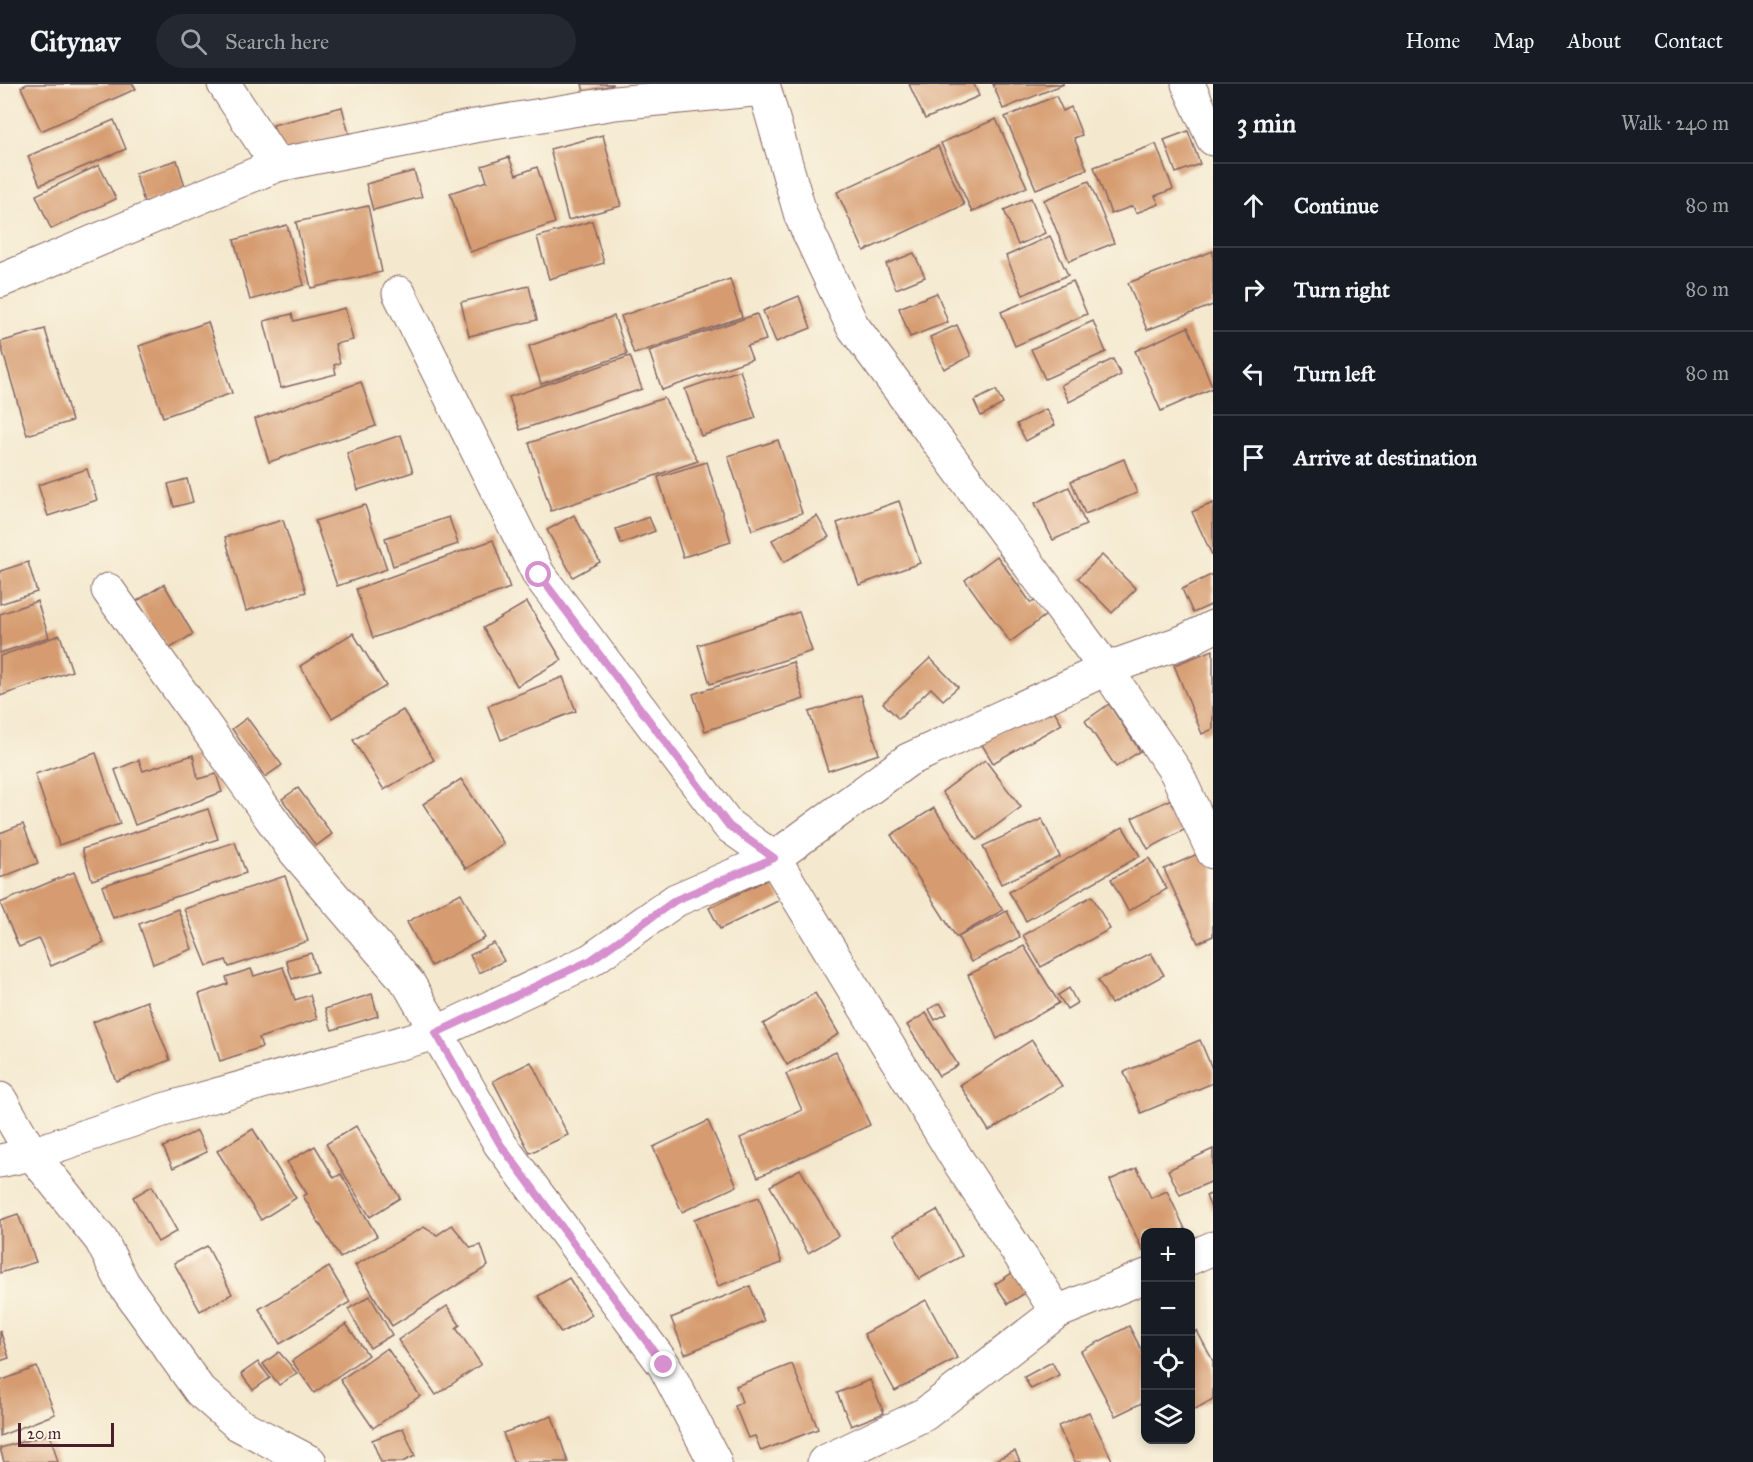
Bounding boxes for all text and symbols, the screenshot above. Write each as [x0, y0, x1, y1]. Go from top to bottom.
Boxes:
search box [156, 14, 576, 68]
text: Citynav [30, 24, 120, 59]
icon: search [177, 25, 210, 58]
text: Search here [225, 28, 329, 55]
text: Home [1405, 28, 1460, 54]
text: Map [1493, 28, 1534, 54]
text: About [1567, 28, 1621, 54]
text: Contact [1654, 28, 1723, 54]
text: 3 min [1237, 107, 1296, 139]
text: Walk · 240 m [1621, 111, 1729, 135]
icon: ahead [1237, 189, 1270, 222]
text: Continue [1294, 192, 1379, 219]
text: 80 m [1686, 193, 1729, 217]
icon: right [1237, 273, 1270, 306]
text: Turn right [1294, 276, 1390, 303]
text: 80 m [1686, 277, 1729, 301]
icon: left [1237, 357, 1270, 390]
text: Turn left [1294, 360, 1376, 387]
text: 80 m [1686, 361, 1729, 385]
icon: arrive [1237, 441, 1270, 474]
text: Arrive at destination [1294, 444, 1477, 471]
route start [525, 561, 551, 587]
map controls [1141, 1228, 1195, 1444]
button: + [1141, 1228, 1195, 1282]
button: − [1141, 1282, 1195, 1336]
button: locate [1141, 1336, 1195, 1390]
route end [650, 1351, 676, 1377]
button: layers [1141, 1390, 1195, 1444]
scale bar [18, 1420, 114, 1448]
text: 20 m [27, 1424, 61, 1443]

